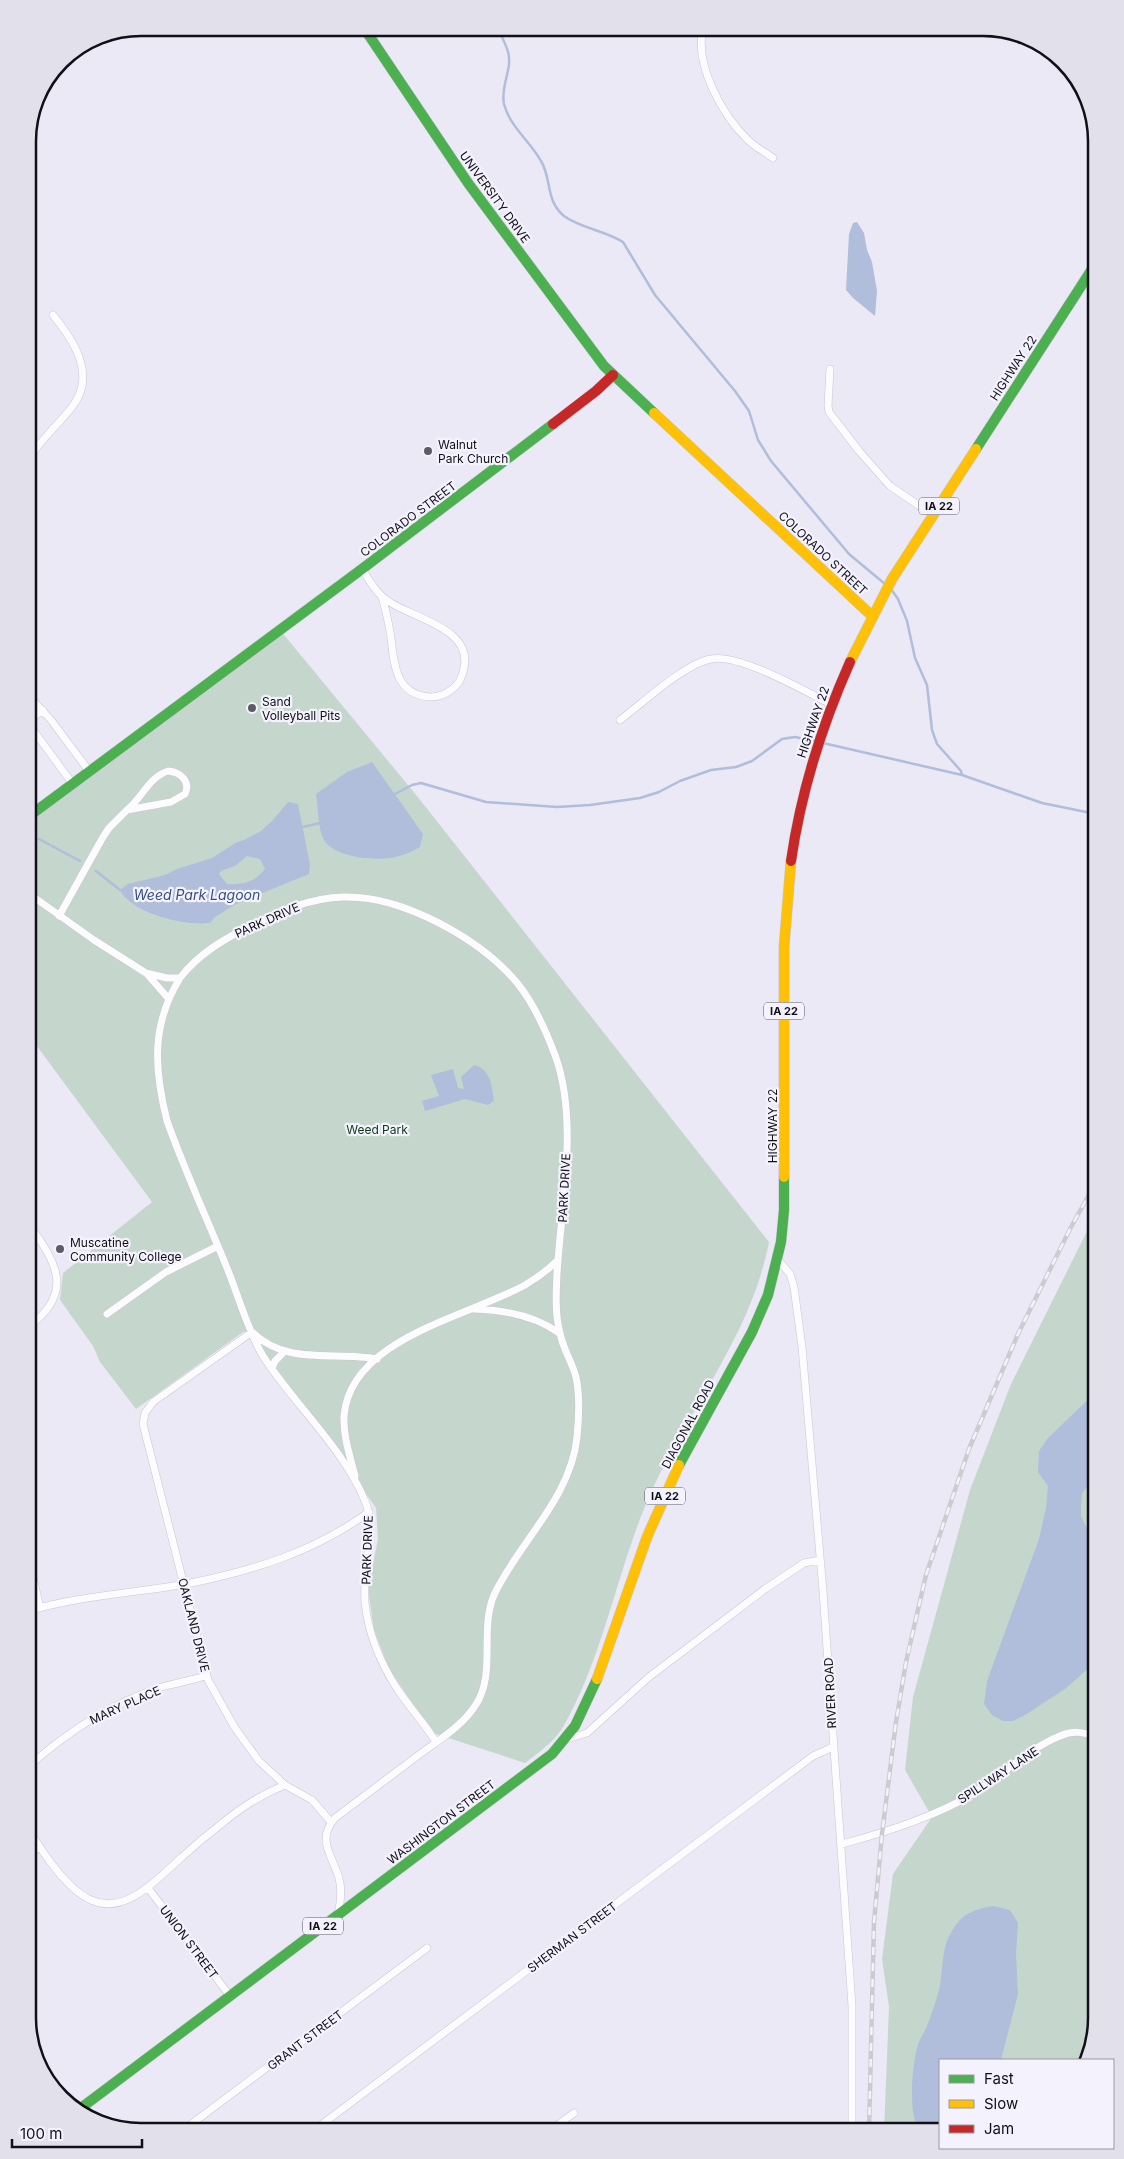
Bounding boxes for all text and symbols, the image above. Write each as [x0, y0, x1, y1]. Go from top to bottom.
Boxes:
street label: UNIVERSITY DRIVE [457, 148, 533, 246]
street label: HIGHWAY 22 [986, 333, 1040, 403]
place label: Walnut Park Church [438, 437, 508, 466]
marker: Walnut Park Church [422, 445, 434, 457]
street label: COLORADO STREET [357, 478, 459, 560]
road number: IA 22 [919, 498, 959, 514]
street label: COLORADO STREET [775, 508, 871, 598]
street label: HIGHWAY 22 [794, 684, 832, 760]
place label: Sand Volleyball Pits [262, 694, 340, 723]
marker: Sand Volleyball Pits [246, 702, 258, 714]
water label: Weed Park Lagoon [134, 886, 260, 903]
street label: PARK DRIVE [232, 899, 302, 941]
road number: IA 22 [764, 1002, 804, 1019]
street label: HIGHWAY 22 [765, 1089, 780, 1163]
park label: Weed Park [346, 1122, 408, 1137]
street label: PARK DRIVE [555, 1153, 573, 1223]
place label: Muscatine Community College [70, 1235, 181, 1264]
marker: Muscatine Community College [54, 1243, 66, 1255]
street label: DIAGONAL ROAD [658, 1377, 718, 1471]
road number: IA 22 [645, 1488, 685, 1504]
street label: PARK DRIVE [358, 1515, 376, 1585]
street label: OAKLAND DRIVE [175, 1576, 213, 1674]
street label: RIVER ROAD [821, 1657, 839, 1729]
street label: MARY PLACE [87, 1683, 163, 1727]
street label: SPILLWAY LANE [955, 1743, 1041, 1807]
street label: WASHINGTON STREET [384, 1776, 498, 1867]
street label: SHERMAN STREET [524, 1898, 620, 1976]
street label: UNION STREET [156, 1902, 222, 1982]
road number: IA 22 [303, 1918, 343, 1934]
street label: GRANT STREET [264, 2007, 346, 2073]
legend [939, 2059, 1114, 2149]
text: Fast [984, 2069, 1014, 2088]
text: Slow [984, 2094, 1018, 2113]
scale bar [12, 2116, 142, 2148]
text: Jam [984, 2119, 1014, 2138]
text: 100 m [20, 2124, 62, 2143]

